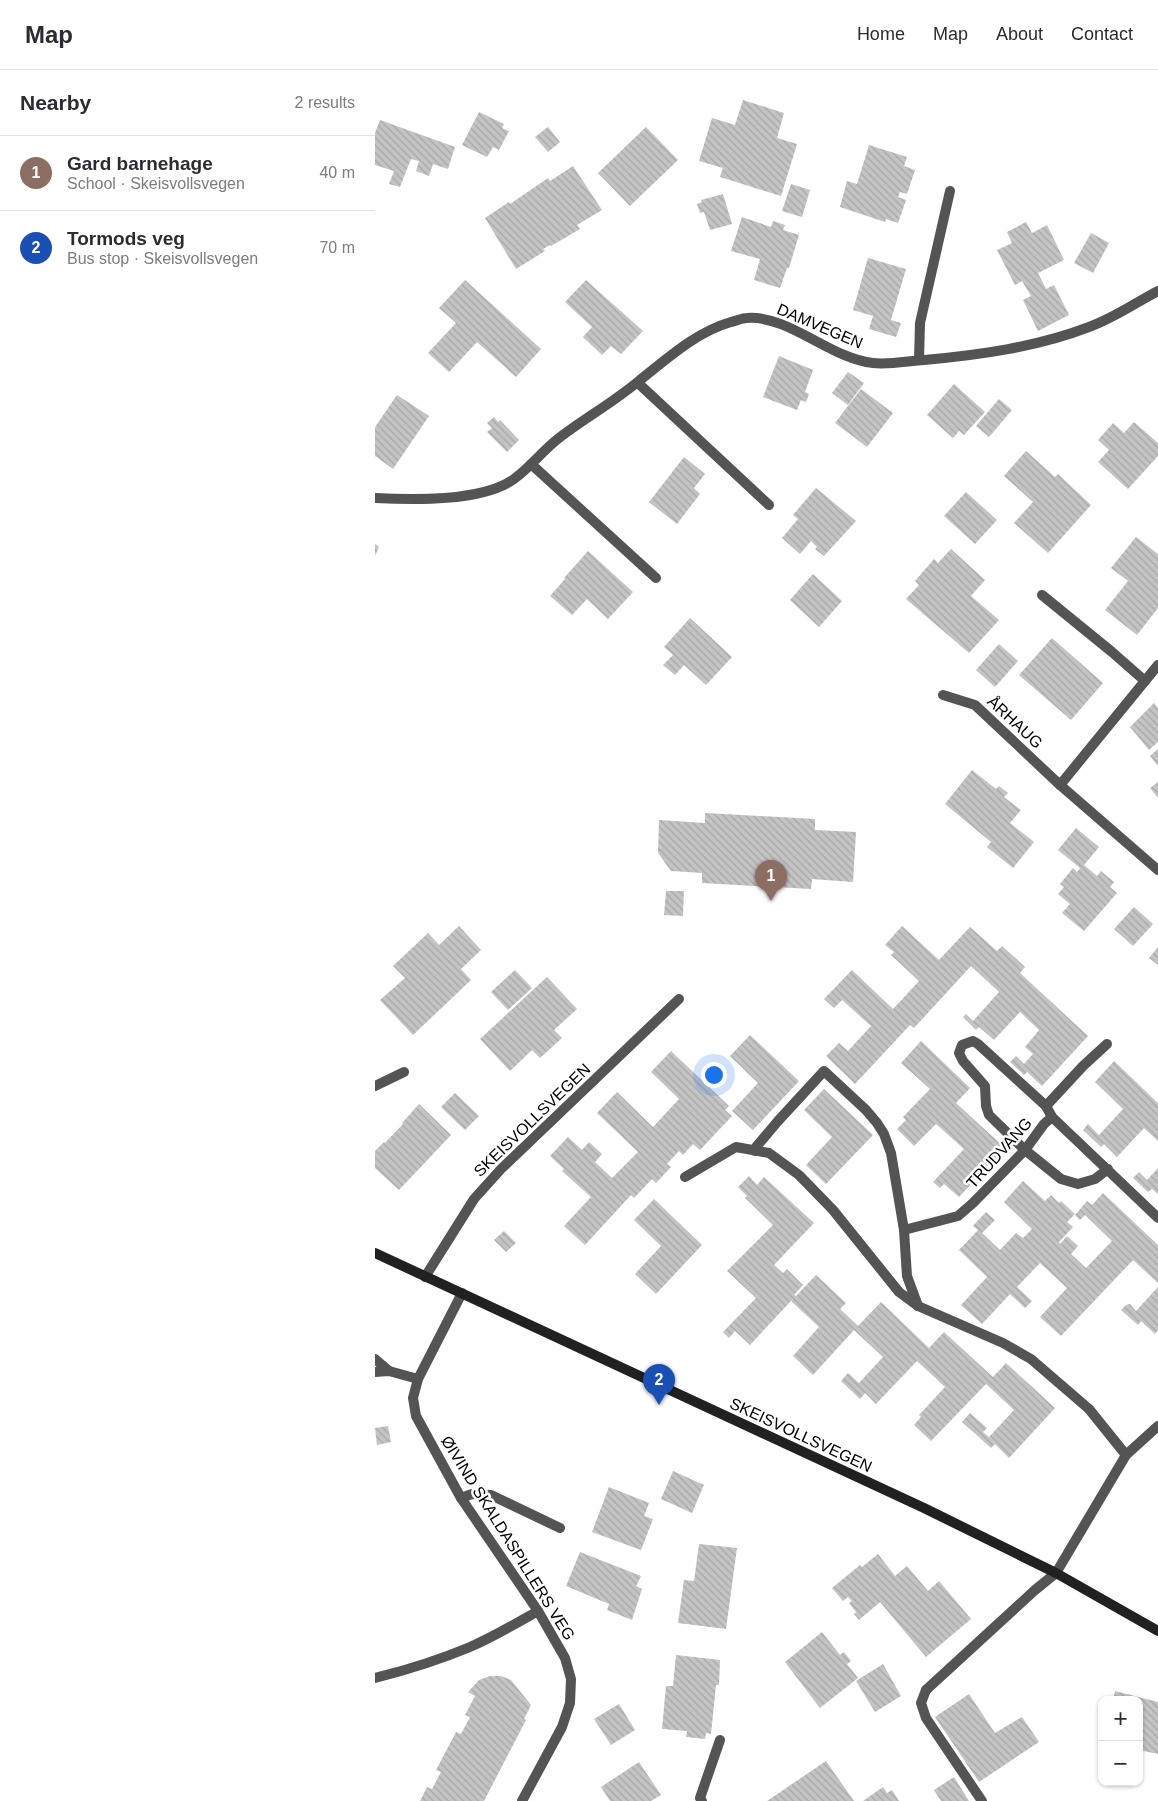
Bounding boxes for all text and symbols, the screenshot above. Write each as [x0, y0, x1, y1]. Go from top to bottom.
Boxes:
text: Map [25, 21, 73, 48]
text: Home [857, 24, 905, 44]
text: Map [933, 24, 968, 44]
text: About [996, 24, 1043, 44]
text: Contact [1071, 24, 1133, 44]
text: Nearby [20, 91, 91, 114]
text: 2 results [295, 94, 355, 111]
text: Gard barnehage [67, 153, 213, 174]
text: 1 [32, 164, 40, 181]
text: 40 m [319, 164, 355, 181]
text: School · Skeisvollsvegen [67, 175, 245, 192]
text: Tormods veg [67, 228, 185, 249]
text: 2 [32, 239, 40, 256]
text: 70 m [319, 239, 355, 256]
text: Bus stop · Skeisvollsvegen [67, 250, 258, 267]
street label: DAMVEGEN [775, 300, 865, 352]
street label: ÅRHAUG [984, 692, 1047, 752]
pin: 1 [755, 860, 787, 901]
street label: SKEISVOLLSVEGEN [470, 1060, 594, 1180]
your location [701, 1062, 727, 1088]
street label: TRUDVANG [963, 1114, 1035, 1192]
pin: 2 [643, 1364, 675, 1405]
street label: SKEISVOLLSVEGEN [727, 1395, 875, 1475]
street label: ØIVIND SKALDASPILLERS VEG [438, 1433, 578, 1643]
map controls [1098, 1696, 1143, 1786]
button: + [1098, 1696, 1143, 1741]
button: − [1098, 1741, 1143, 1786]

